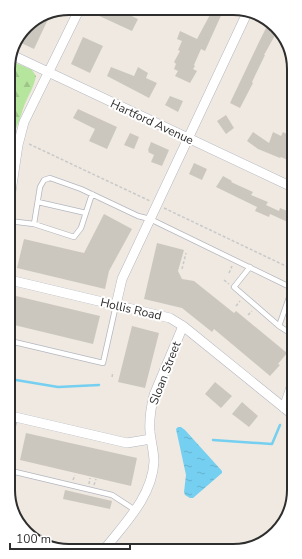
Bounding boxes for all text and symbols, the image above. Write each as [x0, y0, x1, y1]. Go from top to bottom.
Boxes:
street label: Hartford Avenue [108, 96, 196, 148]
street label: Hollis Road [99, 294, 163, 324]
street label: Sloan Street [146, 338, 185, 407]
scale bar [10, 525, 130, 551]
text: 100 m [16, 531, 51, 547]

